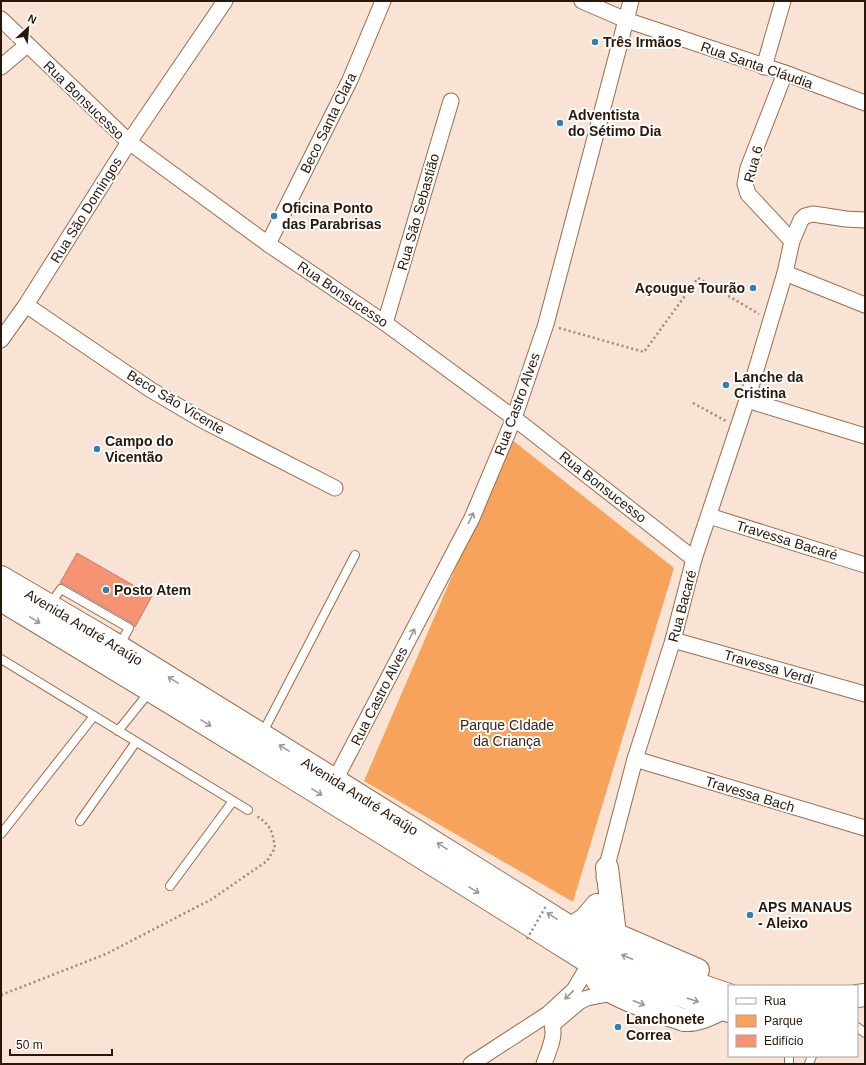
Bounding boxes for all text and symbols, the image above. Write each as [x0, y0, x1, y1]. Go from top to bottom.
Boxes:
north arrow [8, 8, 48, 48]
text: N [26, 12, 39, 26]
place label: Três Irmãos [603, 34, 682, 50]
marker: Três Irmãos [590, 37, 600, 47]
street label: Rua Santa Cláudia [699, 38, 815, 92]
street label: Rua Bonsucesso [40, 57, 128, 143]
street label: Beco Santa Clara [297, 70, 359, 176]
place label: Adventista do Sétimo Dia [568, 107, 662, 139]
marker: Adventista do Sétimo Dia [555, 118, 565, 128]
street label: Rua 6 [740, 144, 766, 184]
street label: Rua São Sebastião [394, 152, 442, 272]
street label: Rua São Domingos [47, 154, 125, 266]
place label: Oficina Ponto das Parabrisas [282, 200, 382, 232]
marker: Oficina Ponto das Parabrisas [269, 211, 279, 221]
street label: Rua Bonsucesso [295, 258, 392, 330]
place label: Açougue Tourão [635, 280, 745, 296]
marker: Açougue Tourão [748, 283, 758, 293]
street label: Rua Castro Alves [491, 350, 543, 458]
street label: Beco São Vicente [124, 367, 228, 438]
place label: Lanche da Cristina [734, 369, 803, 401]
marker: Lanche da Cristina [721, 380, 731, 390]
place label: Campo do Vicentão [105, 433, 173, 465]
marker: Campo do Vicentão [92, 444, 102, 454]
street label: Rua Bonsucesso [556, 448, 650, 526]
one-way arrow [468, 512, 475, 524]
street label: Travessa Bacaré [734, 517, 840, 563]
street label: Rua Bacaré [665, 568, 699, 644]
place label: Posto Atem [114, 582, 191, 598]
marker: Posto Atem [101, 585, 111, 595]
street label: Avenida André Araújo [22, 586, 146, 669]
one-way arrow [28, 617, 40, 625]
one-way arrow [408, 628, 416, 640]
street label: Rua Castro Alves [347, 644, 411, 748]
street label: Travessa Verdi [722, 647, 816, 687]
one-way arrow [167, 676, 179, 684]
park label: Parque CIdade da Criança [460, 717, 554, 749]
one-way arrow [200, 720, 212, 728]
one-way arrow [278, 744, 290, 752]
street label: Avenida André Araújo [299, 754, 421, 839]
street label: Travessa Bach [703, 773, 797, 815]
one-way arrow [311, 788, 323, 796]
one-way arrow [436, 842, 448, 850]
one-way arrow [468, 887, 480, 895]
place label: APS MANAUS - Aleixo [758, 899, 852, 931]
marker: APS MANAUS - Aleixo [745, 910, 755, 920]
one-way arrow [546, 911, 558, 919]
one-way arrow [622, 952, 634, 960]
legend [728, 985, 858, 1057]
one-way arrow [564, 991, 574, 1000]
text: Rua [764, 994, 786, 1008]
one-way arrow [686, 997, 699, 1004]
one-way arrow [633, 1000, 645, 1008]
place label: Lanchonete Correa [626, 1011, 705, 1043]
text: Parque [764, 1014, 803, 1028]
marker: Lanchonete Correa [613, 1022, 623, 1032]
scale bar [10, 1031, 112, 1057]
text: Edifício [764, 1034, 804, 1048]
text: 50 m [16, 1038, 43, 1052]

